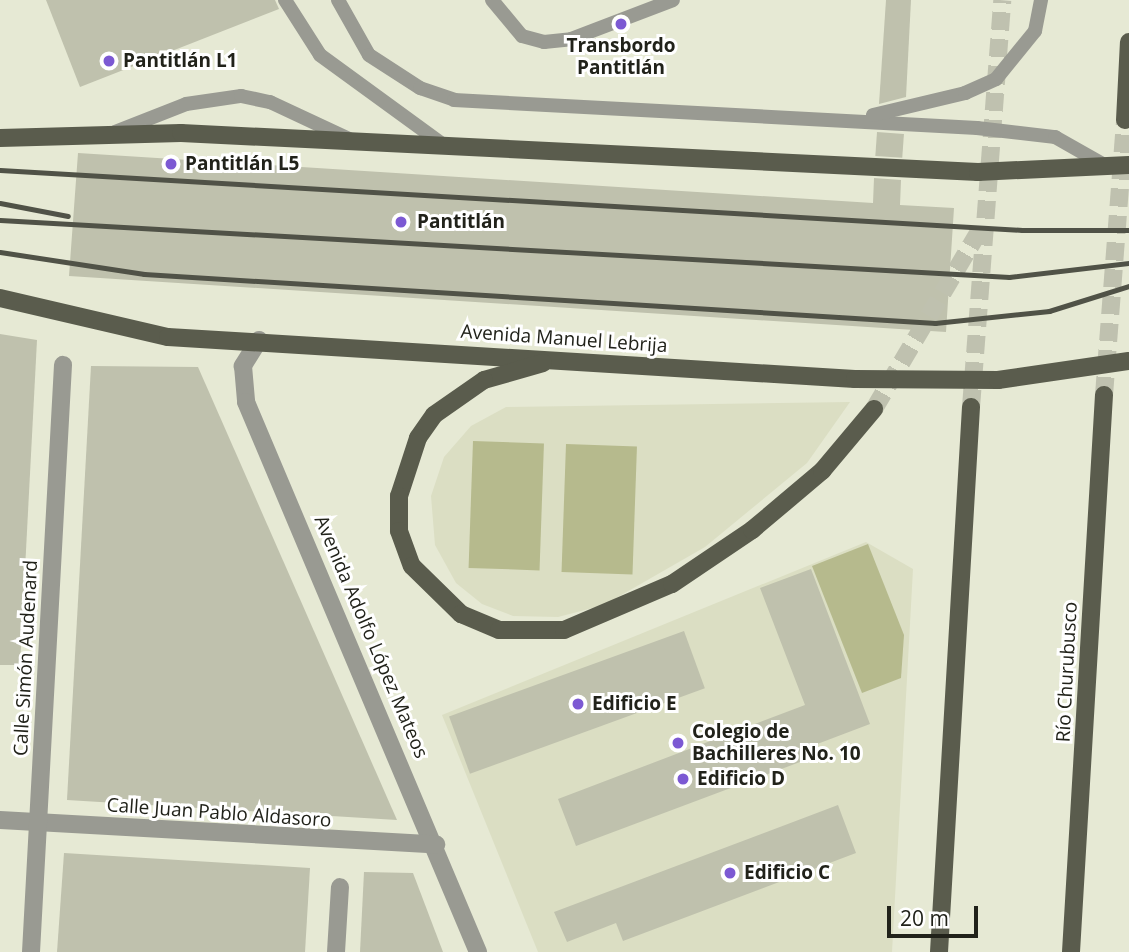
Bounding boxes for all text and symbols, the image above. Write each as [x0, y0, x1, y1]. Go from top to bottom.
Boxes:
marker: Transbordo Pantitlán [613, 16, 629, 32]
place label: Transbordo Pantitlán [566, 35, 676, 79]
place label: Pantitlán L1 [123, 50, 237, 72]
marker: Pantitlán L1 [101, 53, 117, 69]
place label: Pantitlán L5 [185, 153, 299, 175]
marker: Pantitlán L5 [163, 156, 179, 172]
place label: Pantitlán [417, 211, 505, 233]
marker: Pantitlán [391, 212, 411, 232]
street label: Avenida Manuel Lebrija [460, 320, 668, 358]
street label: Avenida Adolfo López Mateos [309, 512, 433, 762]
street label: Calle Simón Audenard [9, 559, 43, 757]
street label: Río Churubusco [1052, 601, 1082, 743]
place label: Edificio E [592, 693, 677, 715]
marker: Edificio E [570, 696, 586, 712]
place label: Colegio de Bachilleres No. 10 [692, 721, 861, 765]
marker: Colegio de Bachilleres No. 10 [670, 735, 686, 751]
place label: Edificio D [697, 768, 785, 790]
marker: Edificio D [675, 771, 691, 787]
street label: Calle Juan Pablo Aldasoro [106, 794, 332, 832]
place label: Edificio C [744, 862, 830, 884]
marker: Edificio C [722, 865, 738, 881]
scale bar [891, 892, 982, 936]
text: 20 m [900, 904, 949, 932]

